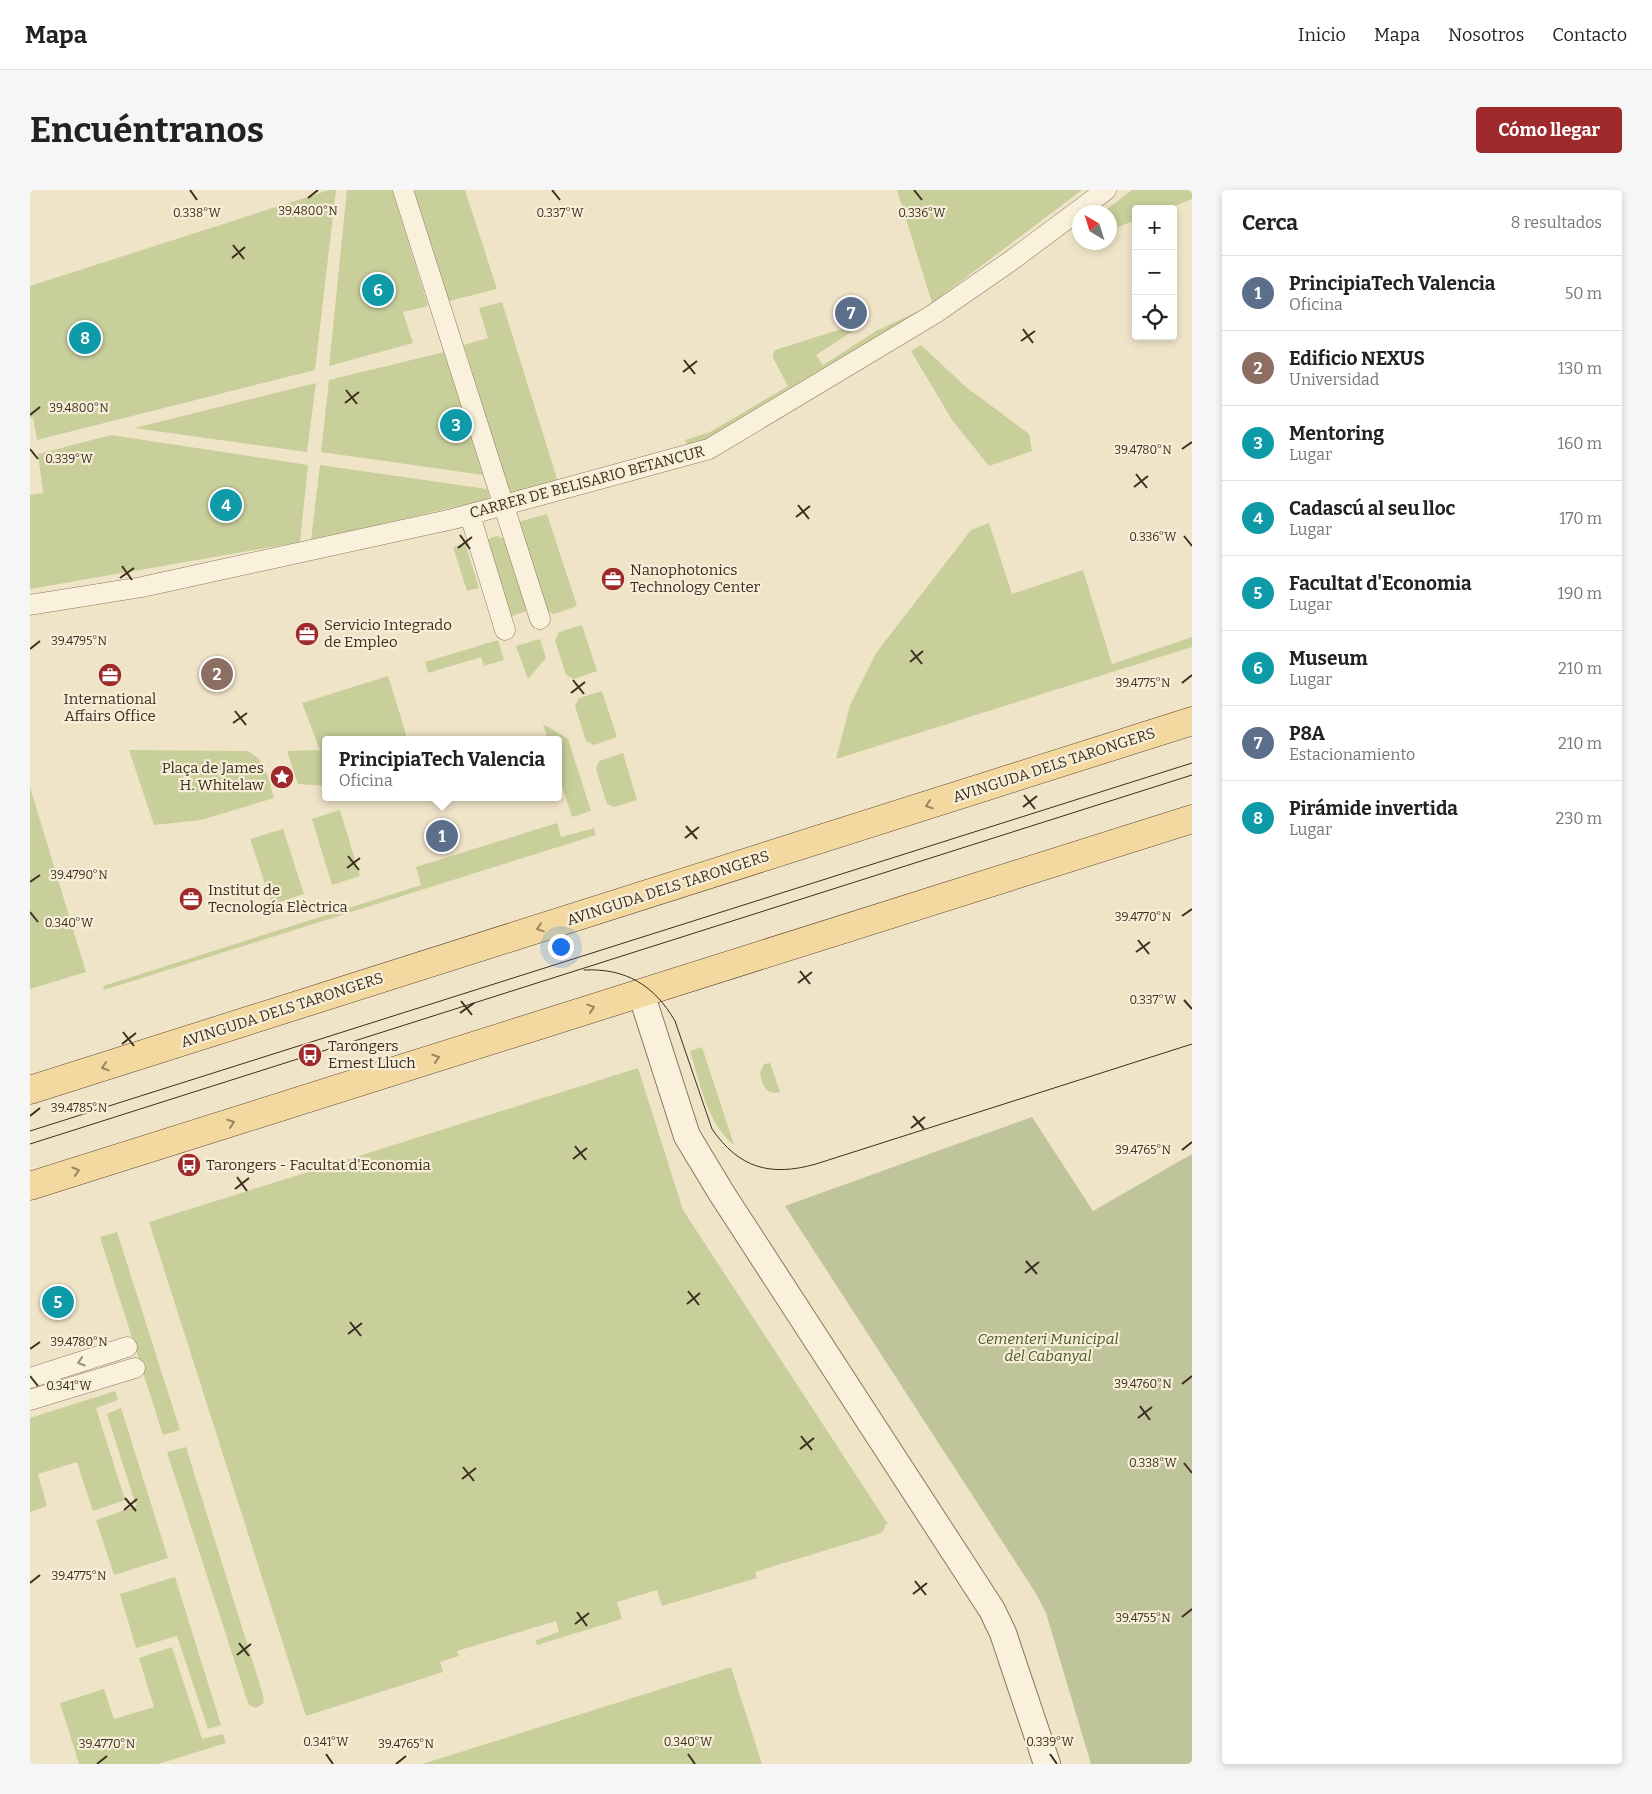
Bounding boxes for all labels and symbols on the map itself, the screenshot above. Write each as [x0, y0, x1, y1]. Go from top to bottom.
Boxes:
text: 39.4800°N [278, 204, 338, 218]
north arrow [1072, 205, 1117, 250]
text: 0.338°W [173, 206, 222, 220]
text: 0.337°W [537, 206, 584, 220]
text: 0.336°W [898, 206, 946, 220]
pin: 6 [362, 271, 394, 309]
pin: 7 [835, 294, 867, 332]
pin: 8 [69, 319, 101, 357]
text: 39.4800°N [49, 401, 109, 415]
pin: 3 [440, 406, 472, 444]
street label: CARRER DE BELISARIO BETANCUR [468, 442, 707, 522]
text: 39.4780°N [1114, 443, 1172, 457]
text: 0.339°W [45, 452, 93, 466]
pin: 4 [210, 486, 242, 524]
text: 0.336°W [1129, 530, 1177, 544]
place label: Nanophotonics Technology Center [630, 561, 761, 596]
office icon: Nanophotonics Technology Center [600, 566, 626, 592]
place label: Servicio Integrado de Empleo [324, 616, 452, 651]
office icon: Servicio Integrado de Empleo [294, 621, 320, 647]
text: 39.4795°N [51, 634, 108, 648]
pin: 2 [201, 655, 233, 693]
office icon: International Affairs Office [97, 662, 123, 688]
text: 39.4775°N [1115, 676, 1171, 690]
place label: International Affairs Office [64, 690, 156, 725]
street label: AVINGUDA DELS TARONGERS [950, 724, 1158, 806]
place label: Plaça de James H. Whitelaw [162, 759, 265, 794]
place icon: Plaça de James H. Whitelaw [269, 764, 295, 790]
one-way arrow [925, 799, 933, 809]
pin: 1 [426, 817, 458, 855]
street label: AVINGUDA DELS TARONGERS [564, 847, 772, 929]
text: 39.4790°N [50, 868, 108, 882]
place label: Institut de Tecnología Elèctrica [208, 881, 348, 916]
office icon: Institut de Tecnología Elèctrica [178, 886, 204, 912]
text: 39.4770°N [1115, 910, 1172, 924]
text: 0.340°W [45, 916, 94, 930]
one-way arrow [537, 923, 545, 933]
your location [548, 934, 574, 960]
street label: AVINGUDA DELS TARONGERS [178, 969, 386, 1051]
text: 0.337°W [1130, 993, 1177, 1007]
one-way arrow [587, 1004, 595, 1014]
place label: Tarongers Ernest Lluch [328, 1037, 416, 1072]
bus stop icon: Tarongers Ernest Lluch [297, 1042, 323, 1068]
one-way arrow [432, 1053, 440, 1063]
one-way arrow [101, 1061, 109, 1071]
text: 39.4785°N [51, 1101, 108, 1115]
one-way arrow [227, 1118, 235, 1128]
text: 39.4765°N [1115, 1143, 1171, 1157]
bus stop icon: Tarongers - Facultat d'Economia [176, 1152, 202, 1178]
place label: Tarongers - Facultat d'Economia [206, 1156, 431, 1174]
one-way arrow [72, 1167, 80, 1177]
pin: 5 [42, 1283, 74, 1321]
park label: Cementeri Municipal del Cabanyal [978, 1330, 1118, 1365]
text: 39.4780°N [50, 1335, 108, 1349]
one-way arrow [77, 1357, 85, 1367]
text: 39.4760°N [1114, 1377, 1172, 1391]
text: 0.341°W [46, 1379, 92, 1393]
text: 0.338°W [1129, 1456, 1178, 1470]
text: 39.4775°N [51, 1569, 107, 1583]
text: 39.4755°N [1115, 1611, 1171, 1625]
text: 0.341°W [303, 1735, 349, 1749]
text: 0.340°W [664, 1735, 713, 1749]
text: 0.339°W [1026, 1735, 1074, 1749]
text: 39.4770°N [79, 1737, 136, 1751]
text: 39.4765°N [378, 1737, 434, 1751]

